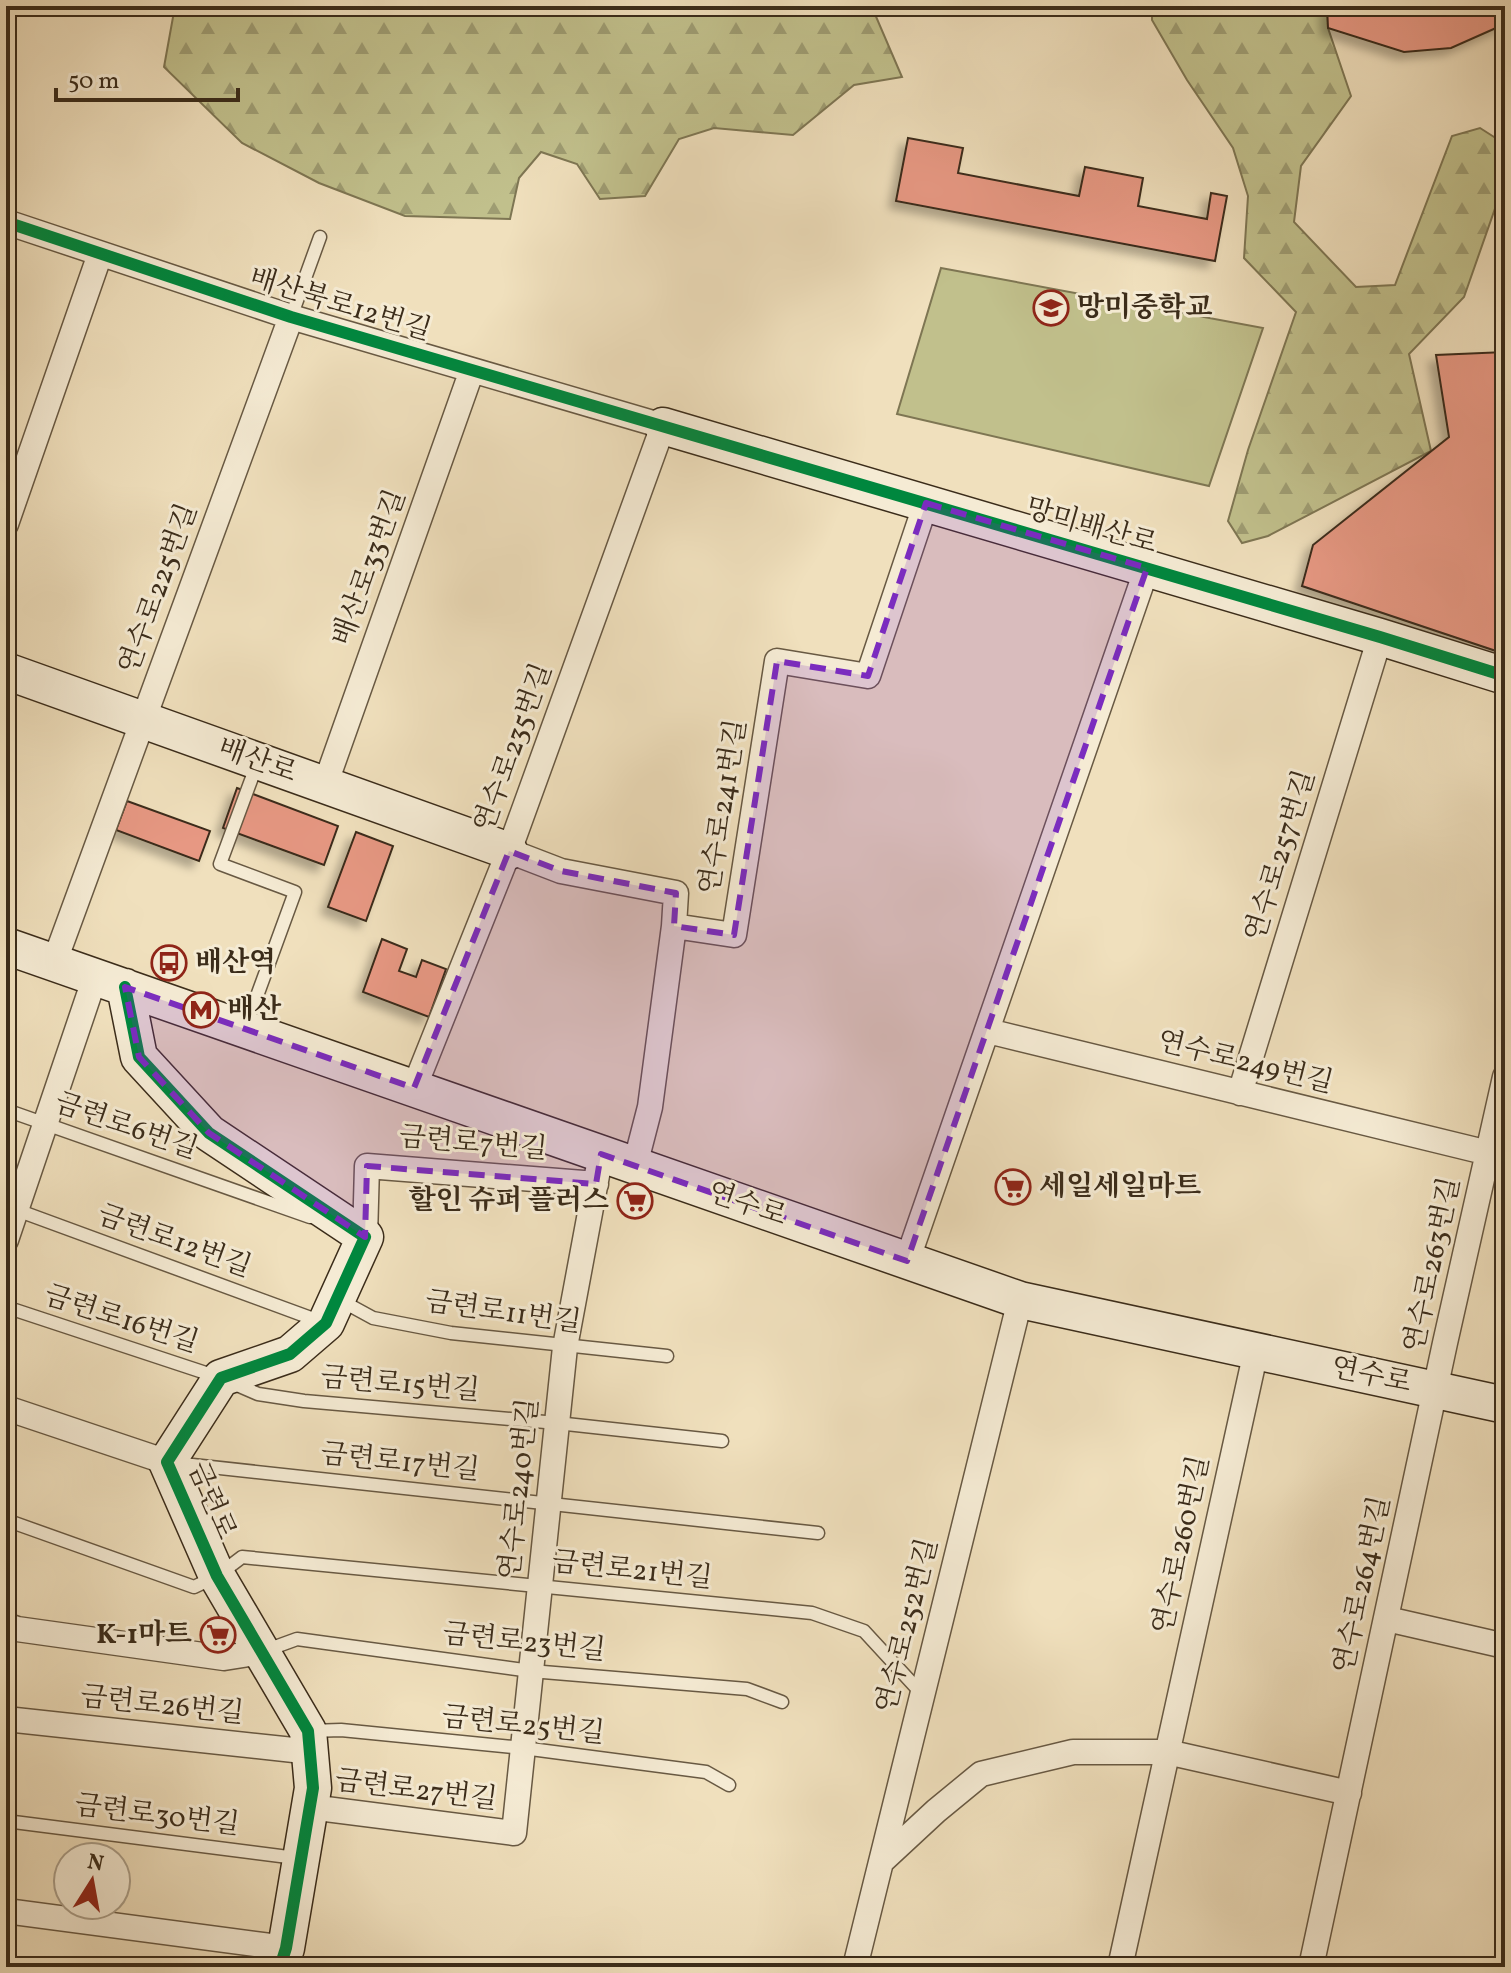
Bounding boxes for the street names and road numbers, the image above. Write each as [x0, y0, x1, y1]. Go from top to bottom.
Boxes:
street label: 배산북로12번길 [244, 259, 436, 351]
street label: 배산로33번길 [324, 484, 416, 652]
street label: 망미배산로 [1021, 490, 1161, 564]
street label: 연수로225번길 [110, 498, 208, 680]
street label: 연수로235번길 [465, 658, 563, 838]
street label: 연수로241번길 [691, 717, 757, 897]
street label: 배산로 [212, 729, 302, 793]
street label: 연수로257번길 [1236, 766, 1326, 946]
street label: 연수로249번길 [1153, 1022, 1337, 1104]
street label: 금련로6번길 [49, 1084, 203, 1170]
street label: 금련로7번길 [397, 1118, 549, 1170]
street label: 연수로 [702, 1173, 792, 1237]
street label: 연수로263번길 [1395, 1174, 1471, 1356]
street label: 금련로12번길 [92, 1196, 256, 1288]
street label: 금련로16번길 [39, 1277, 203, 1363]
street label: 금련로11번길 [423, 1283, 583, 1343]
street label: 연수로 [1327, 1348, 1415, 1404]
street label: 금련로15번길 [319, 1359, 481, 1411]
street label: 연수로240번길 [491, 1396, 549, 1582]
street label: 금련로17번길 [319, 1435, 481, 1491]
street label: 연수로260번길 [1144, 1452, 1220, 1638]
street label: 금련로 [177, 1456, 245, 1546]
street label: 연수로264번길 [1325, 1493, 1401, 1677]
street label: 연수로252번길 [867, 1535, 949, 1717]
street label: 금련로21번길 [550, 1543, 714, 1599]
street label: 금련로23번길 [441, 1615, 607, 1671]
street label: 금련로26번길 [78, 1678, 246, 1734]
street label: 금련로25번길 [440, 1698, 606, 1754]
street label: 금련로27번길 [333, 1762, 499, 1820]
street label: 금련로30번길 [72, 1787, 242, 1845]

